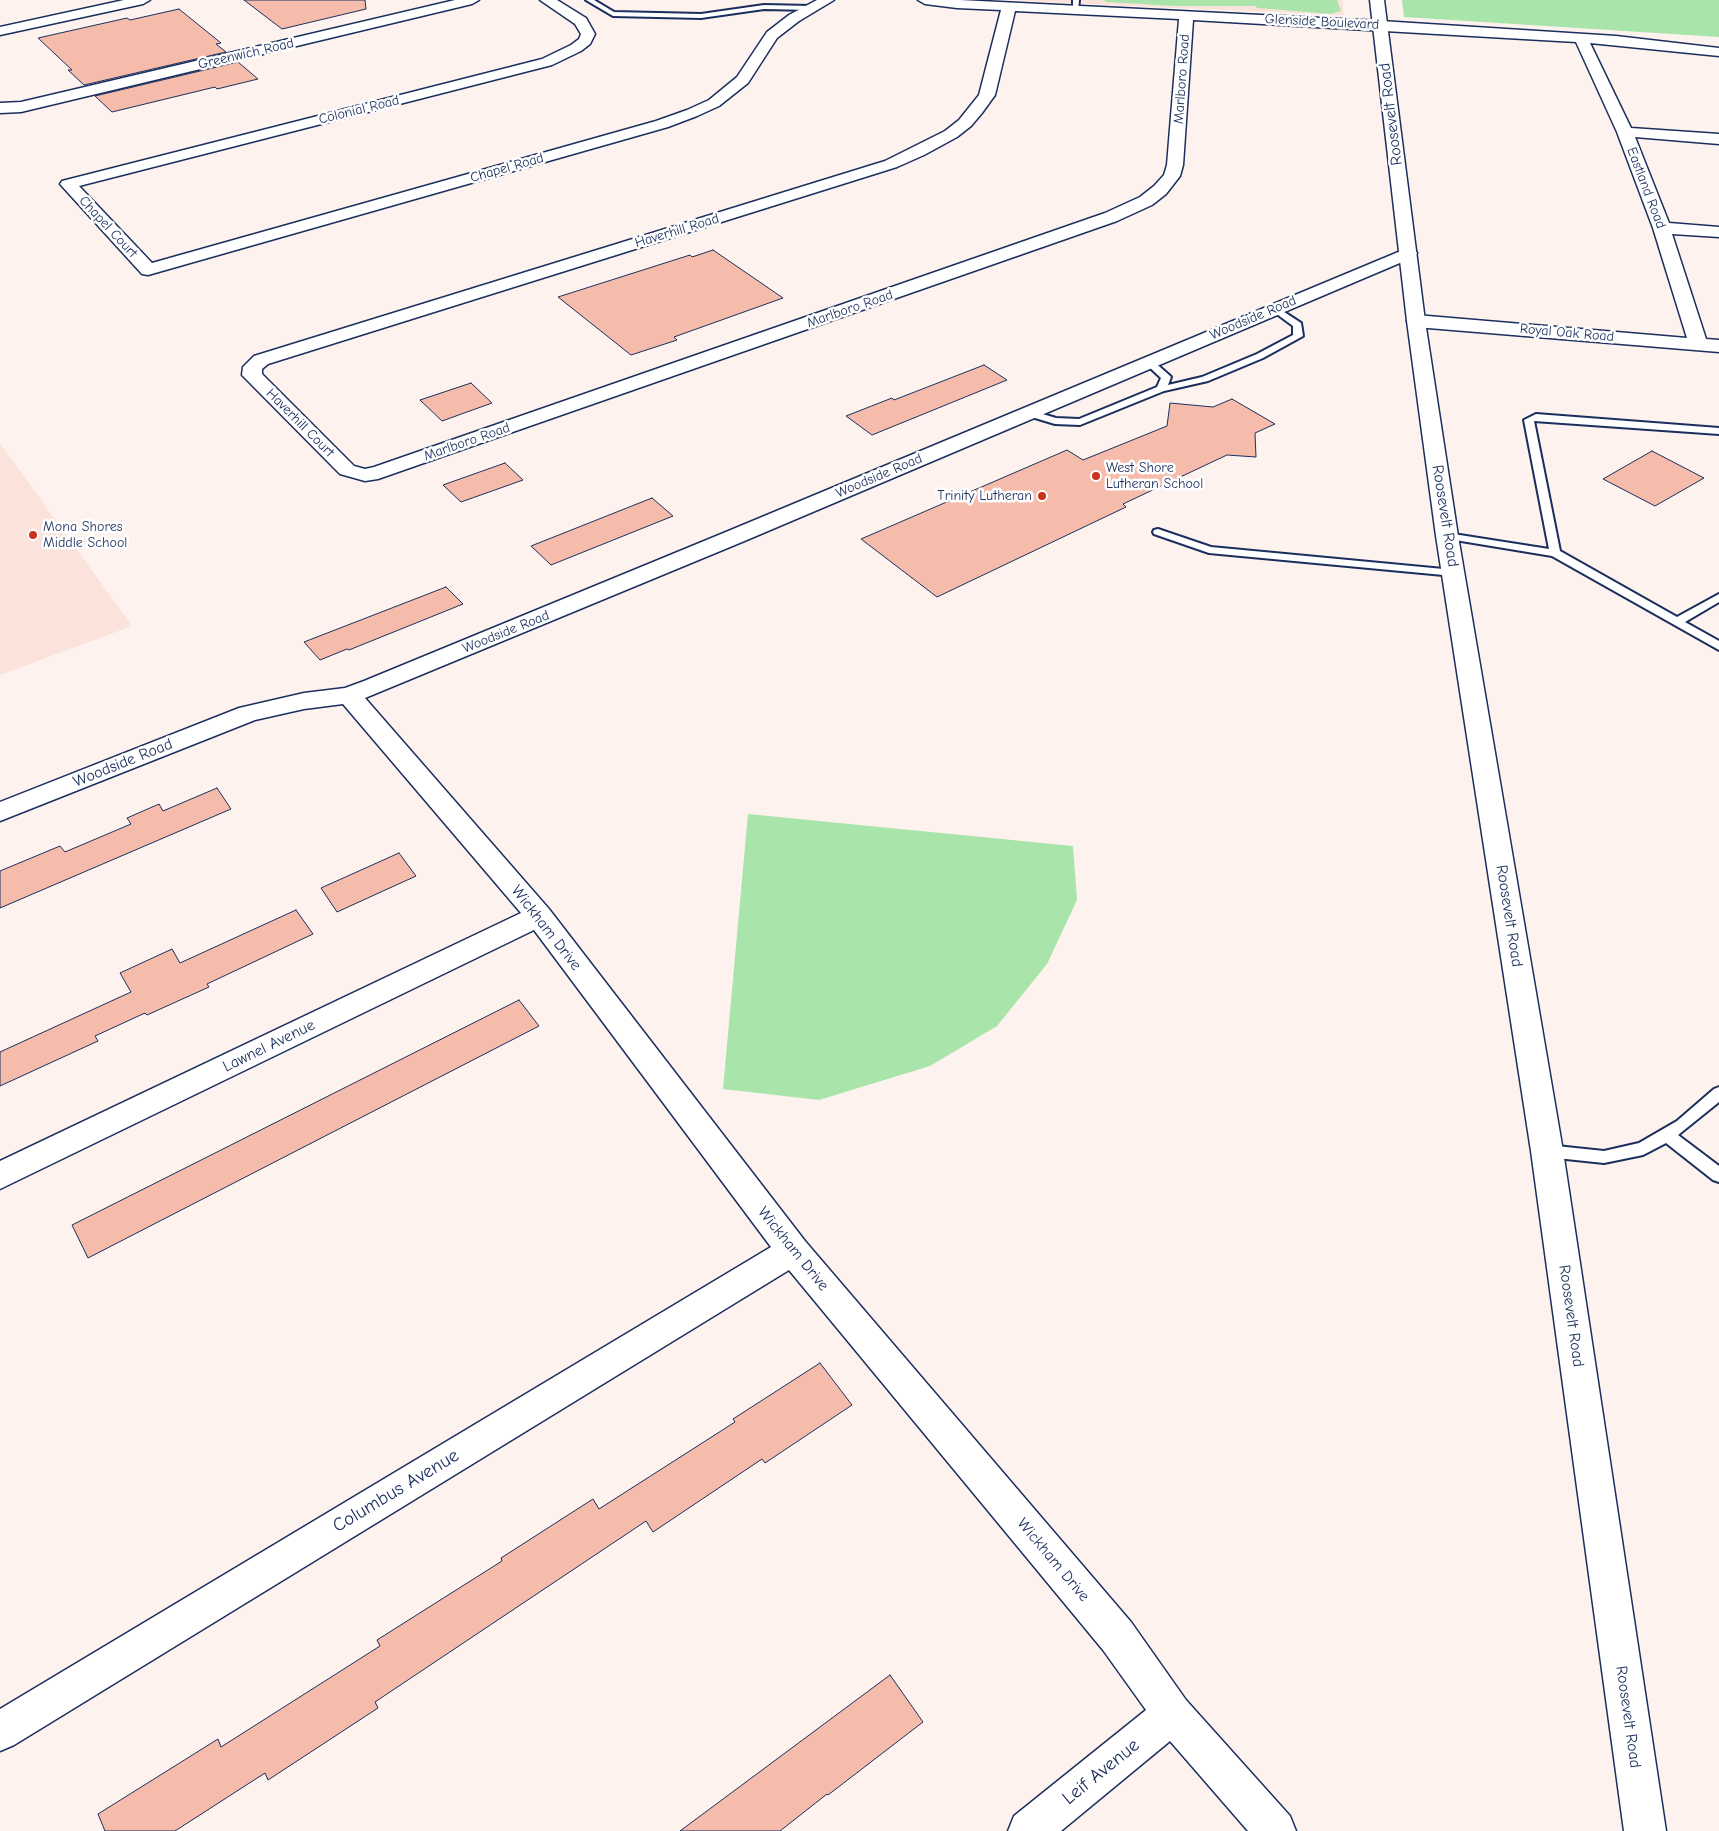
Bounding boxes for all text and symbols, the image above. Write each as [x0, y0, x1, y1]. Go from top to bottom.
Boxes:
street label: Glenside Boulevard [1264, 11, 1380, 33]
street label: Marlboro Road [1170, 33, 1194, 125]
street label: Greenwich Road [196, 35, 296, 73]
street label: Roosevelt Road [1375, 62, 1407, 166]
street label: Colonial Road [317, 92, 401, 128]
street label: Eastland Road [1623, 145, 1669, 231]
street label: Chapel Road [468, 149, 546, 187]
street label: Chapel Court [75, 193, 141, 261]
street label: Haverhill Road [633, 210, 721, 252]
street label: Marlboro Road [805, 286, 895, 332]
street label: Woodside Road [1207, 292, 1299, 344]
street label: Royal Oak Road [1519, 321, 1615, 345]
street label: Haverhill Court [262, 385, 338, 461]
street label: Marlboro Road [422, 419, 512, 465]
street label: Woodside Road [833, 450, 925, 502]
place label: West Shore Lutheran School [1106, 460, 1203, 492]
street label: Roosevelt Road [1427, 464, 1463, 568]
marker: West Shore Lutheran School [1090, 470, 1102, 482]
place label: Trinity Lutheran [937, 488, 1032, 504]
marker: Trinity Lutheran [1036, 490, 1048, 502]
place label: Mona Shores Middle School [43, 519, 127, 552]
marker: Mona Shores Middle School [27, 529, 39, 541]
street label: Woodside Road [460, 607, 552, 657]
street label: Woodside Road [71, 734, 175, 792]
street label: Roosevelt Road [1491, 864, 1527, 968]
street label: Wickham Drive [507, 882, 585, 974]
street label: Lawnel Avenue [220, 1015, 318, 1077]
street label: Wickham Drive [753, 1203, 833, 1295]
street label: Roosevelt Road [1554, 1264, 1588, 1368]
street label: Columbus Avenue [329, 1444, 463, 1538]
street label: Wickham Drive [1013, 1514, 1093, 1606]
street label: Roosevelt Road [1611, 1665, 1645, 1769]
street label: Leif Avenue [1058, 1734, 1144, 1810]

